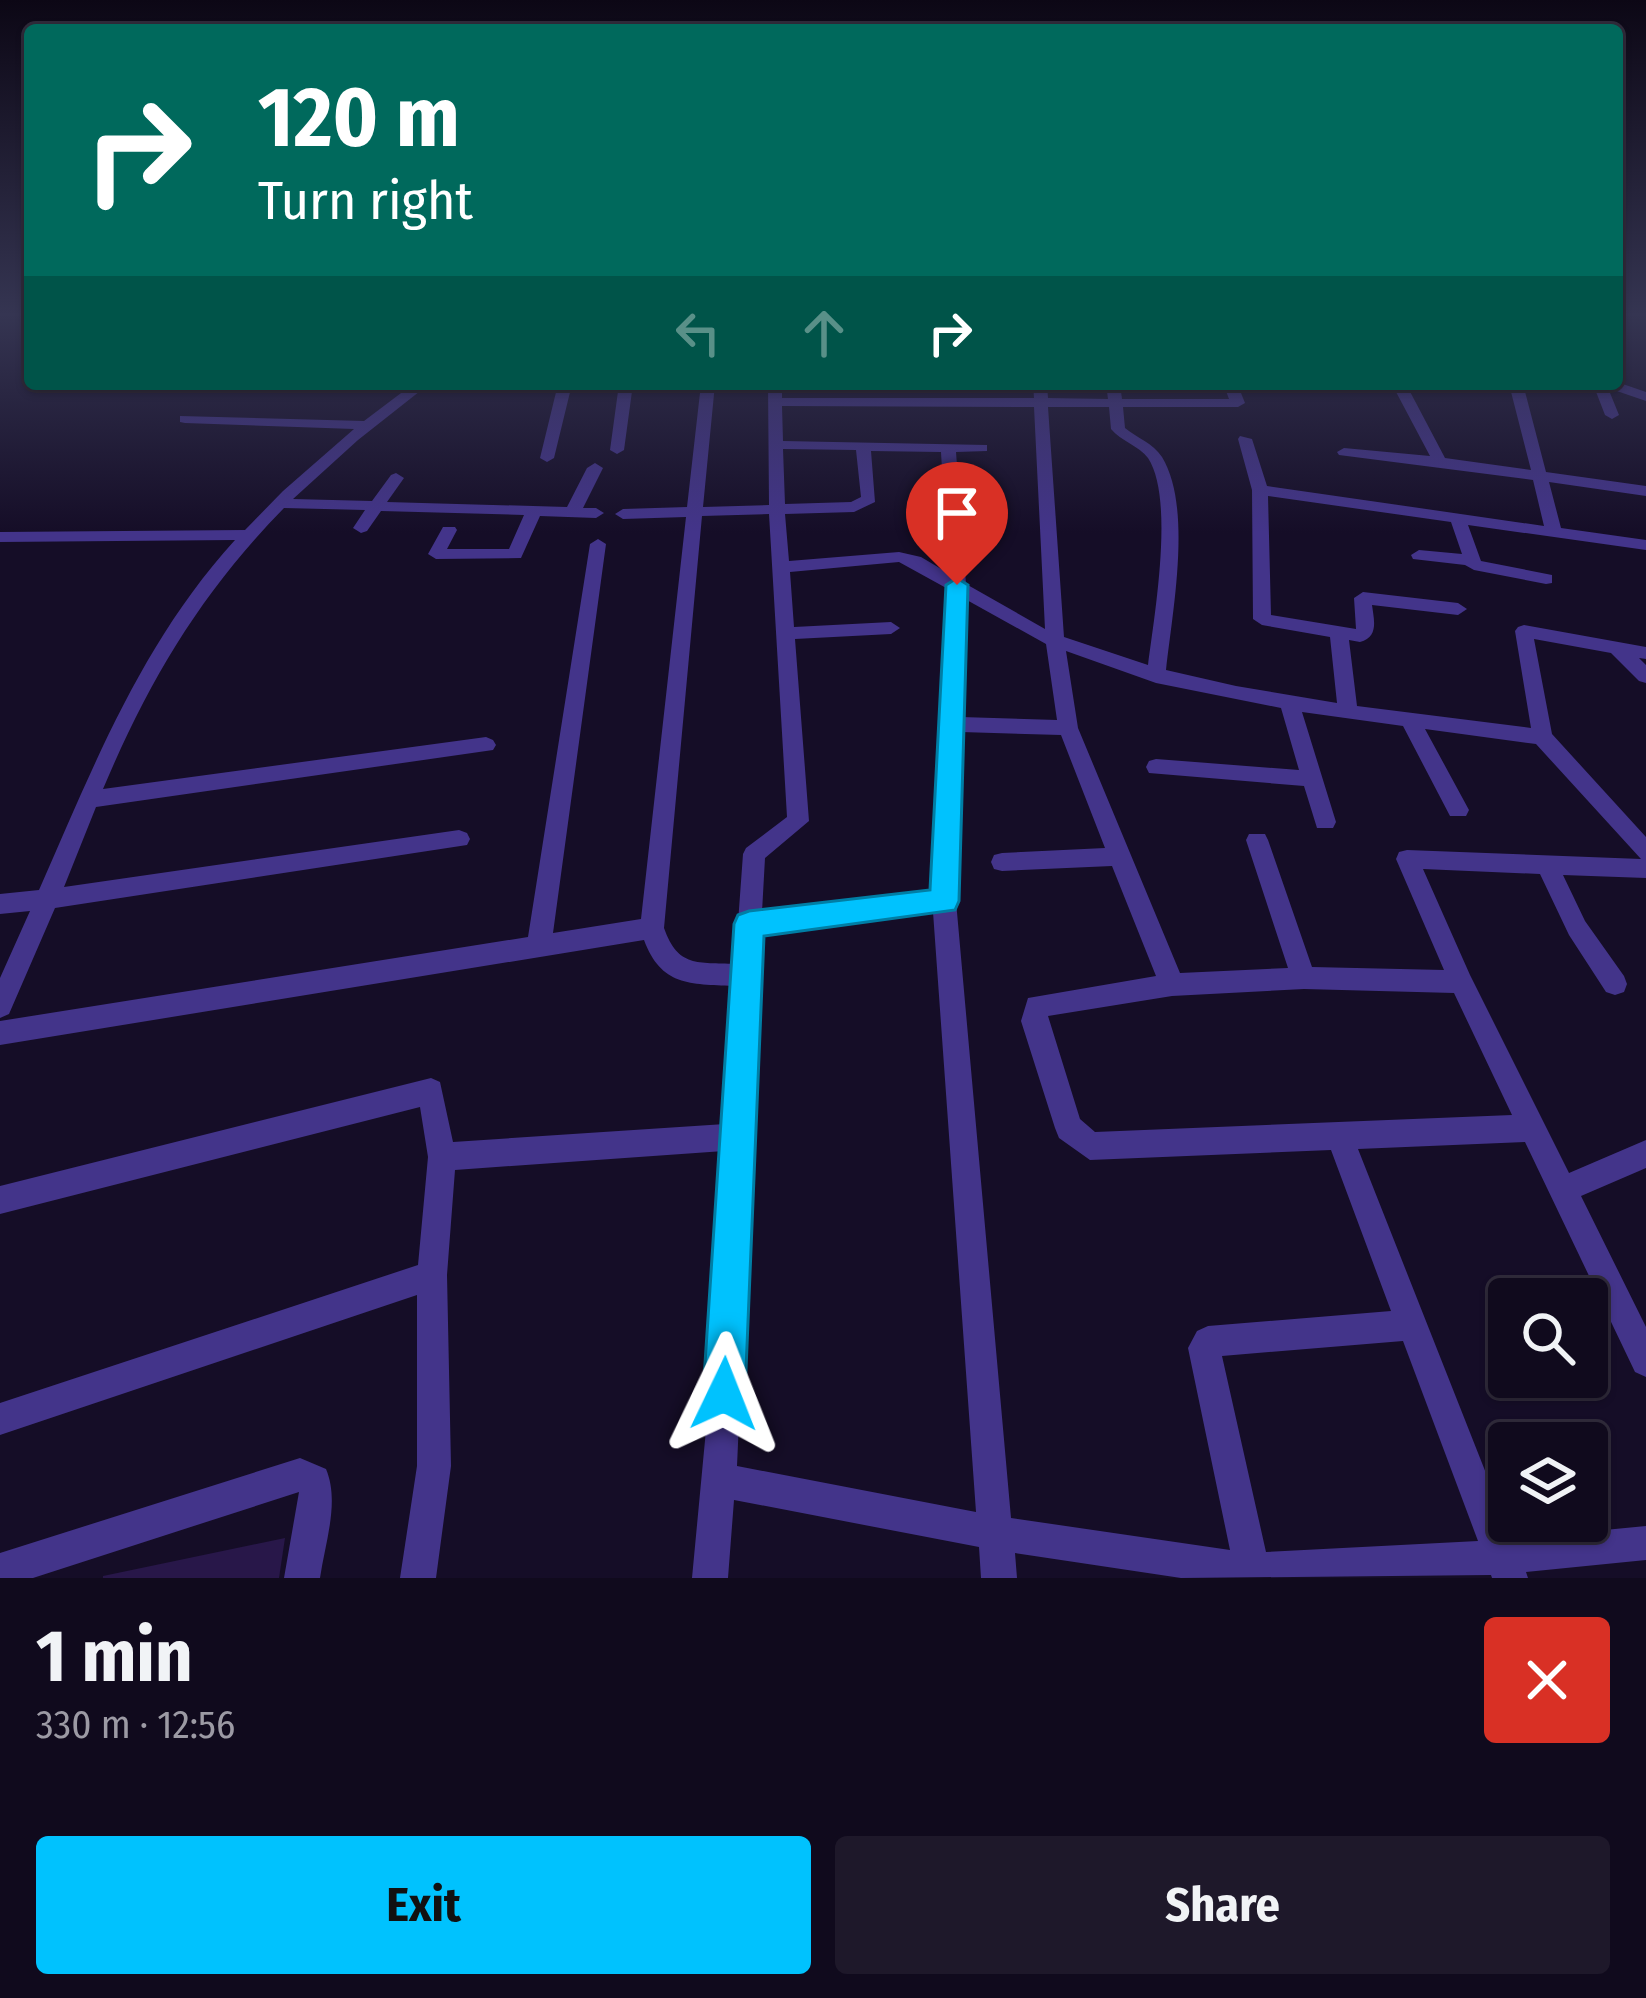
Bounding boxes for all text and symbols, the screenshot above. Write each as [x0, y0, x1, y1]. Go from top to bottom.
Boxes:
text: 120 m [258, 67, 460, 168]
icon: right [60, 72, 216, 228]
text: Turn right [258, 169, 473, 233]
icon: left [665, 300, 731, 366]
icon: ahead [791, 300, 857, 366]
icon: right [917, 300, 983, 366]
pin [906, 462, 1008, 585]
icon: arrive [924, 480, 990, 546]
map controls [1488, 1278, 1608, 1542]
button: search [1488, 1278, 1608, 1398]
position arrow [661, 1331, 787, 1457]
button: layers [1488, 1422, 1608, 1542]
text: 1 min [36, 1614, 193, 1700]
button: close [1484, 1617, 1610, 1743]
text: 330 m · 12:56 [36, 1702, 235, 1748]
button: Exit [36, 1836, 811, 1974]
button: Share [835, 1836, 1610, 1974]

